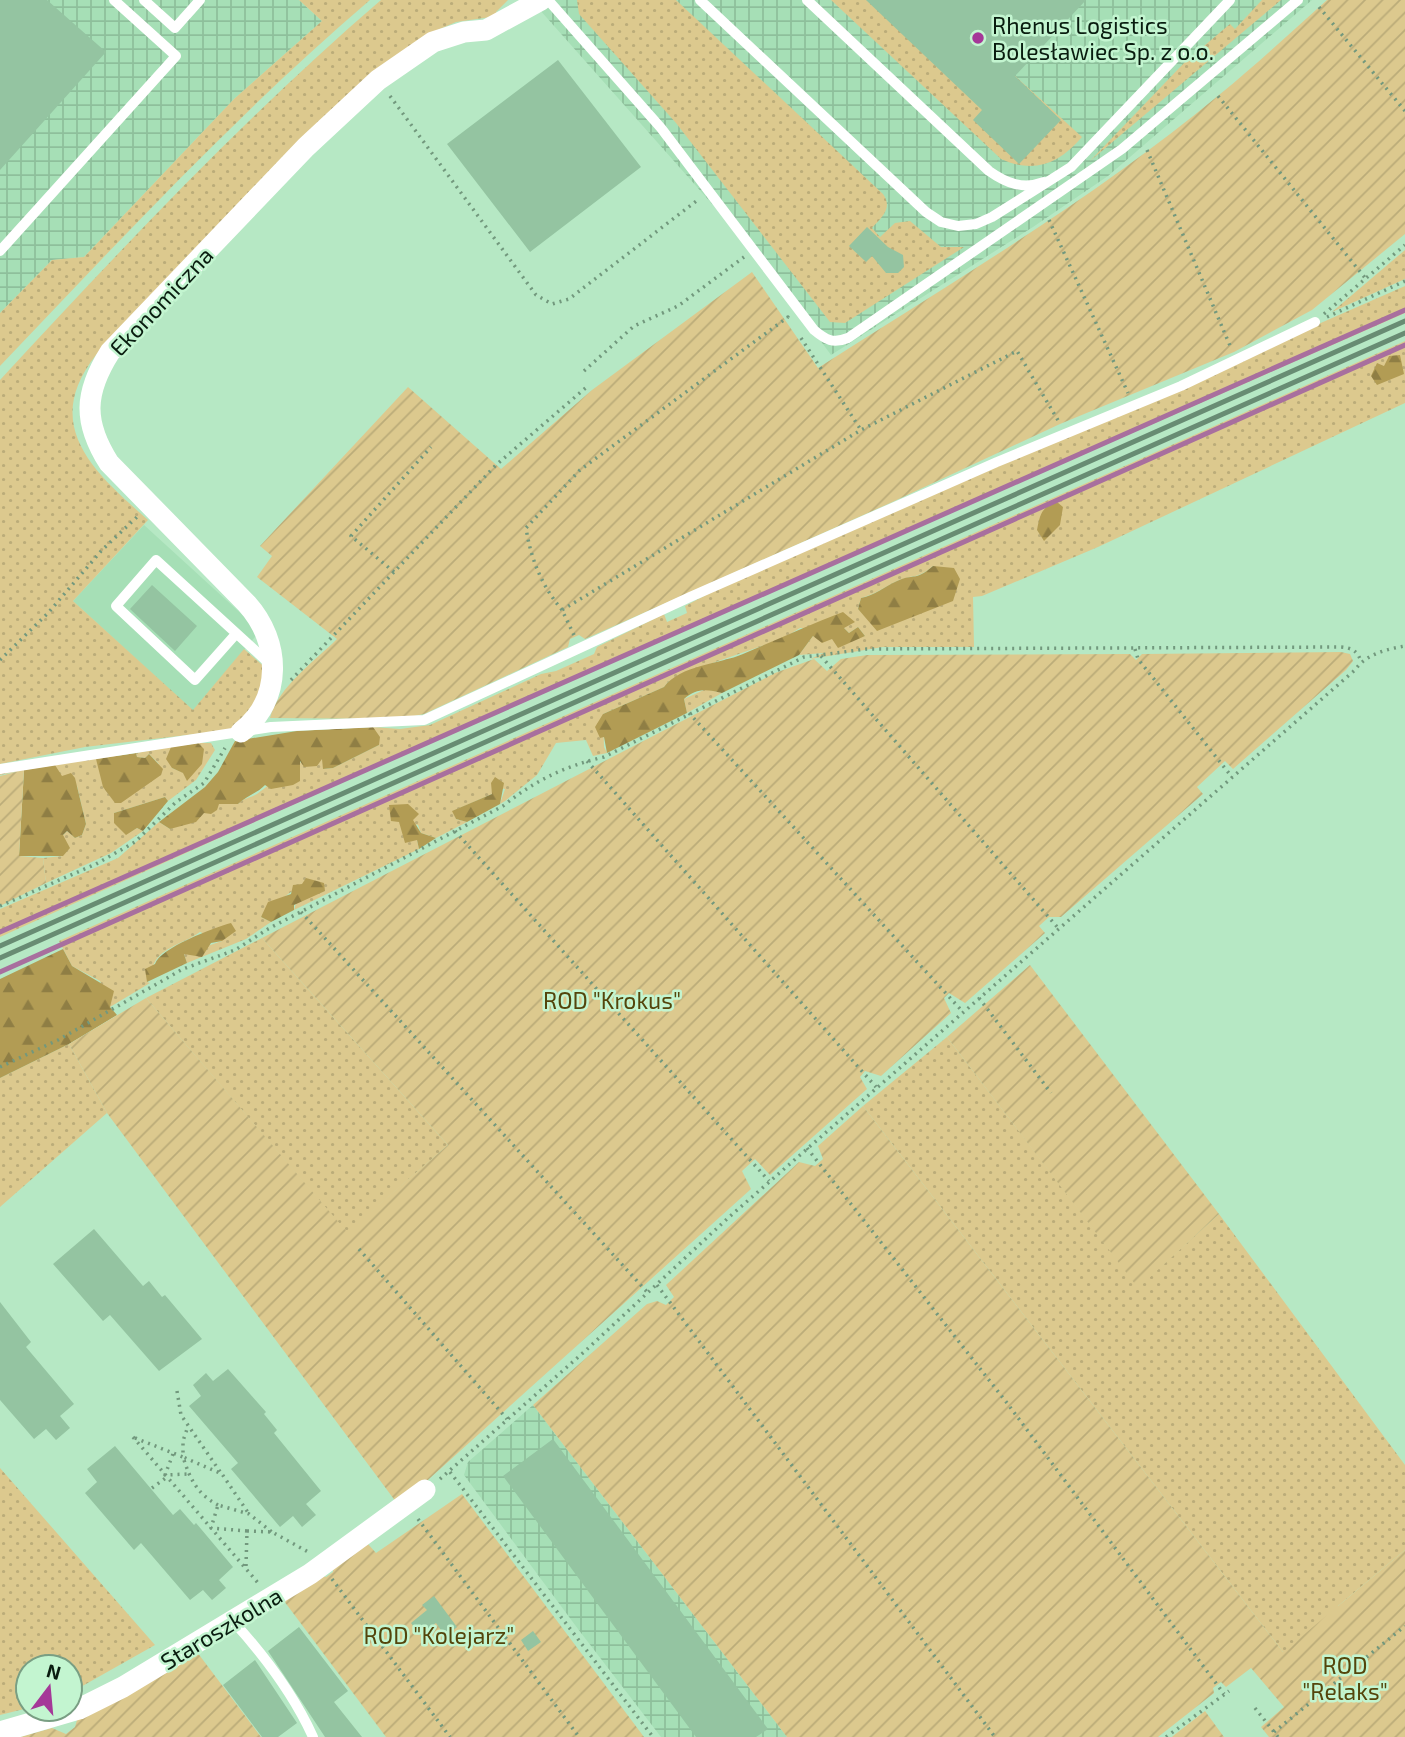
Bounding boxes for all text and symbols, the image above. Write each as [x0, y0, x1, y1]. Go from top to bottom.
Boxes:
place label: Rhenus Logistics Bolesławiec Sp. z o.o. [992, 11, 1214, 65]
marker: Rhenus Logistics Bolesławiec Sp. z o.o. [970, 30, 986, 46]
street label: Ekonomiczna [104, 241, 218, 361]
park label: ROD "Krokus" [543, 986, 681, 1014]
street label: Staroszkolna [155, 1581, 287, 1675]
park label: ROD "Kolejarz" [364, 1621, 514, 1649]
park label: ROD "Relaks" [1302, 1651, 1388, 1705]
north arrow [14, 1653, 84, 1723]
text: N [44, 1658, 64, 1684]

